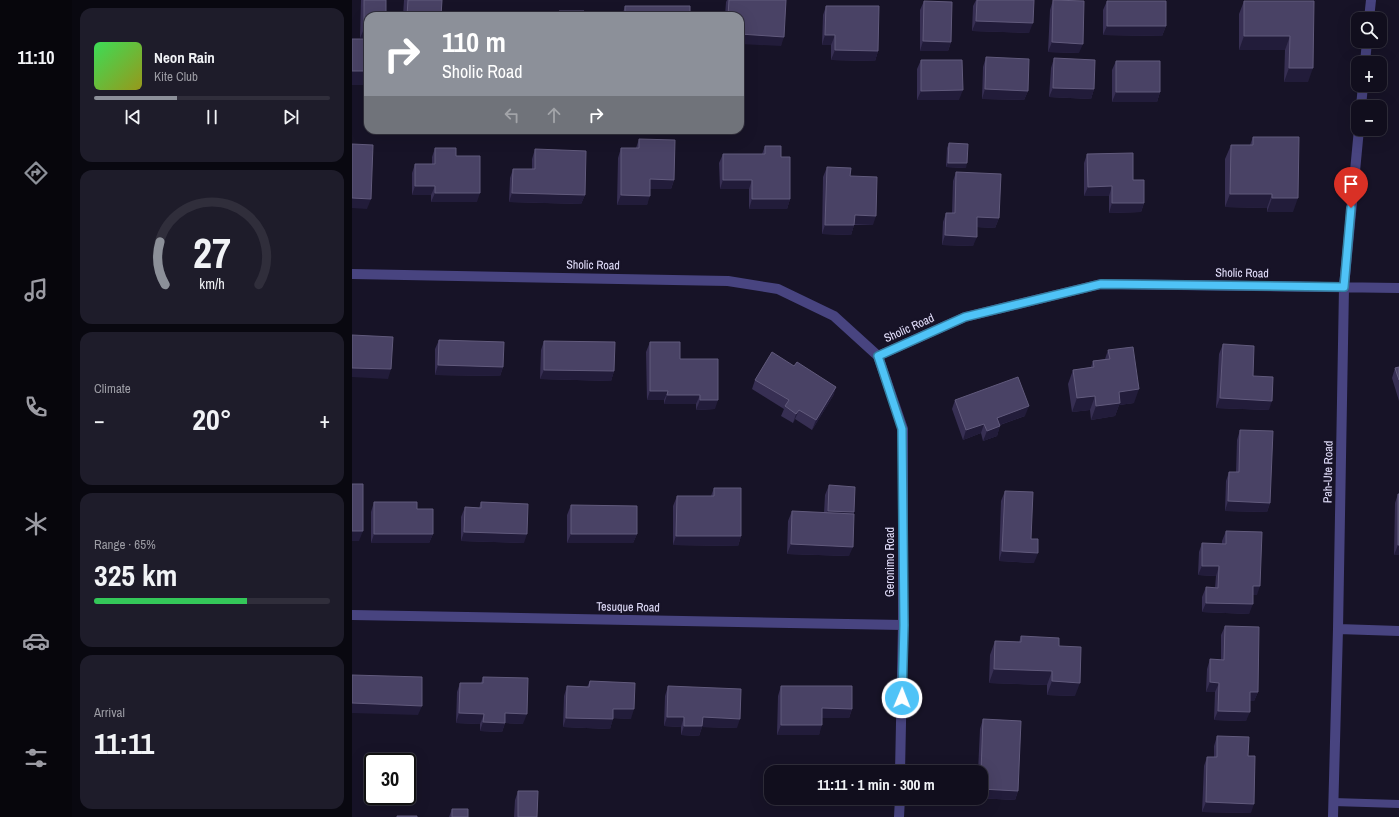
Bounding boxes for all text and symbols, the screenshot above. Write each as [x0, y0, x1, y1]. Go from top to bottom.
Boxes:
map controls [1351, 12, 1387, 136]
button: search [1351, 12, 1387, 48]
text: 110 m [442, 23, 506, 61]
icon: right [376, 28, 428, 80]
text: 11:10 [18, 45, 54, 70]
text: Neon Rain [154, 47, 215, 68]
button: + [1351, 56, 1387, 92]
text: Sholic Road [442, 59, 522, 84]
text: Kite Club [154, 68, 198, 85]
button: − [1351, 100, 1387, 136]
icon: left [501, 104, 523, 126]
icon: ahead [543, 104, 565, 126]
icon: right [585, 104, 607, 126]
icon: previous [122, 106, 144, 128]
icon: pause [201, 106, 223, 128]
icon: next [280, 106, 302, 128]
icon: directions [22, 159, 50, 187]
pin [1334, 167, 1368, 208]
icon: arrive [1340, 173, 1362, 195]
text: 27 [193, 224, 231, 280]
street label: Sholic Road [566, 257, 620, 273]
street label: Sholic Road [1215, 265, 1269, 281]
text: km/h [199, 273, 225, 292]
icon: music [22, 276, 50, 304]
street label: Sholic Road [881, 310, 937, 346]
text: Climate [94, 380, 131, 397]
icon: phone [22, 393, 50, 421]
text: 20° [192, 399, 232, 439]
text: − [94, 405, 105, 435]
text: + [319, 405, 330, 435]
street label: Pah-Ute Road [1319, 441, 1337, 503]
icon: climate [22, 510, 50, 538]
street label: Geronimo Road [882, 527, 898, 597]
text: Range · 65% [94, 536, 156, 553]
text: 325 km [94, 555, 177, 595]
street label: Tesuque Road [596, 598, 660, 616]
icon: car [22, 627, 50, 655]
position arrow [881, 677, 923, 719]
text: Arrival [94, 704, 125, 721]
text: 11:11 [94, 723, 154, 763]
icon: filters [22, 744, 50, 772]
speed limit sign: 30 [364, 753, 416, 805]
text: 11:11 · 1 min · 300 m [817, 774, 935, 795]

